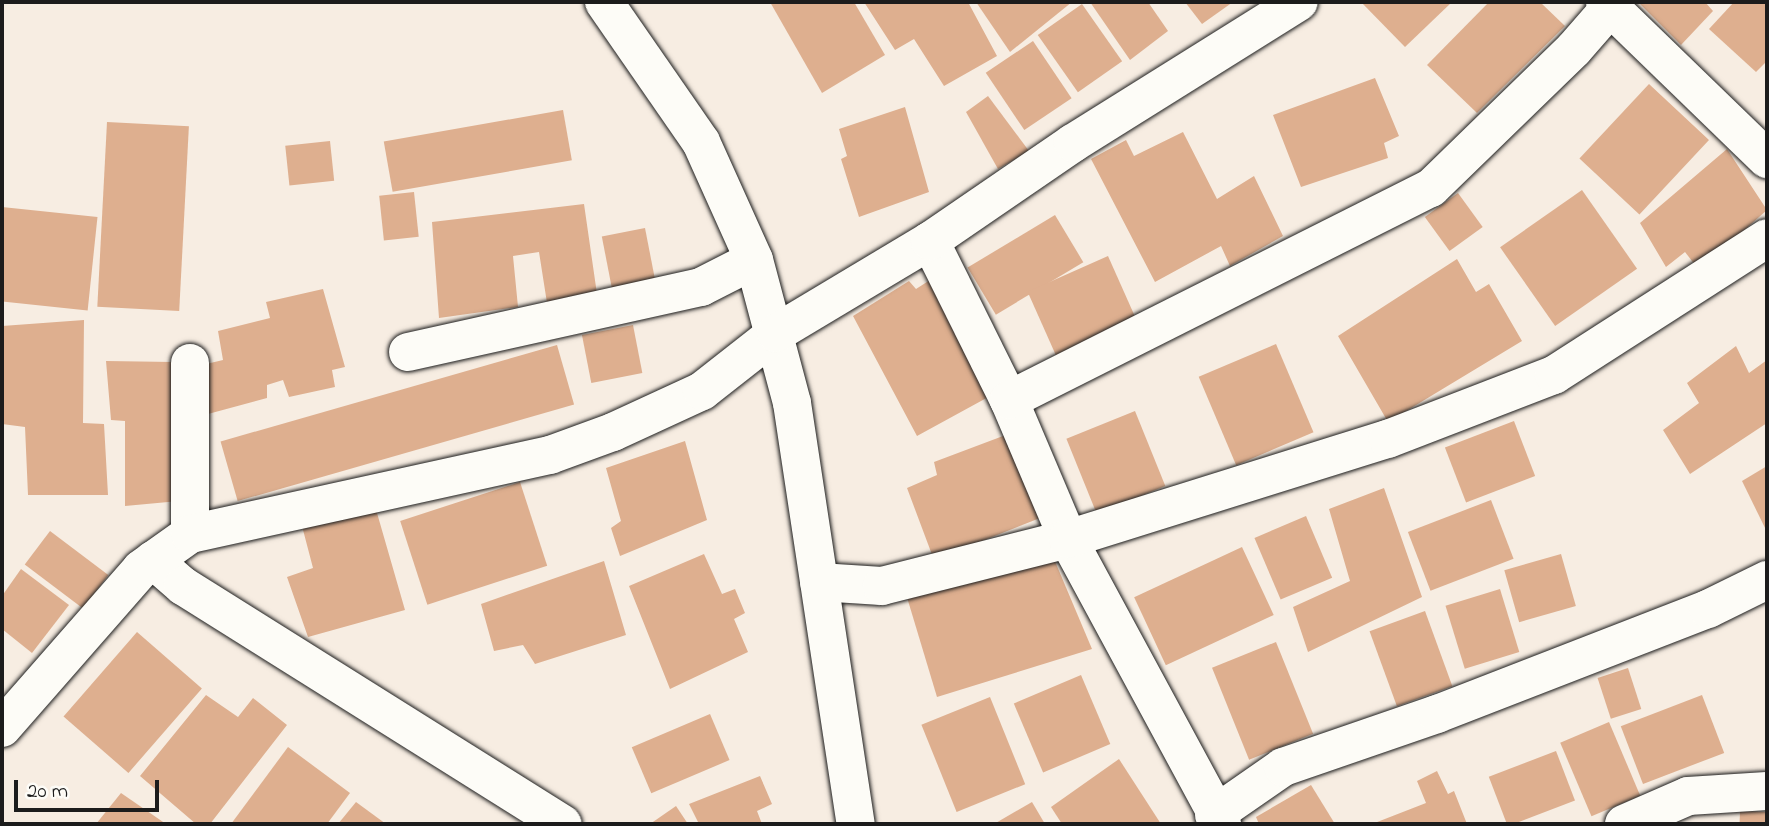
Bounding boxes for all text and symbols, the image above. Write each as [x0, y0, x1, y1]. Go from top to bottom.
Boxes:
scale bar [18, 766, 163, 810]
text: 20 m [27, 777, 68, 807]

